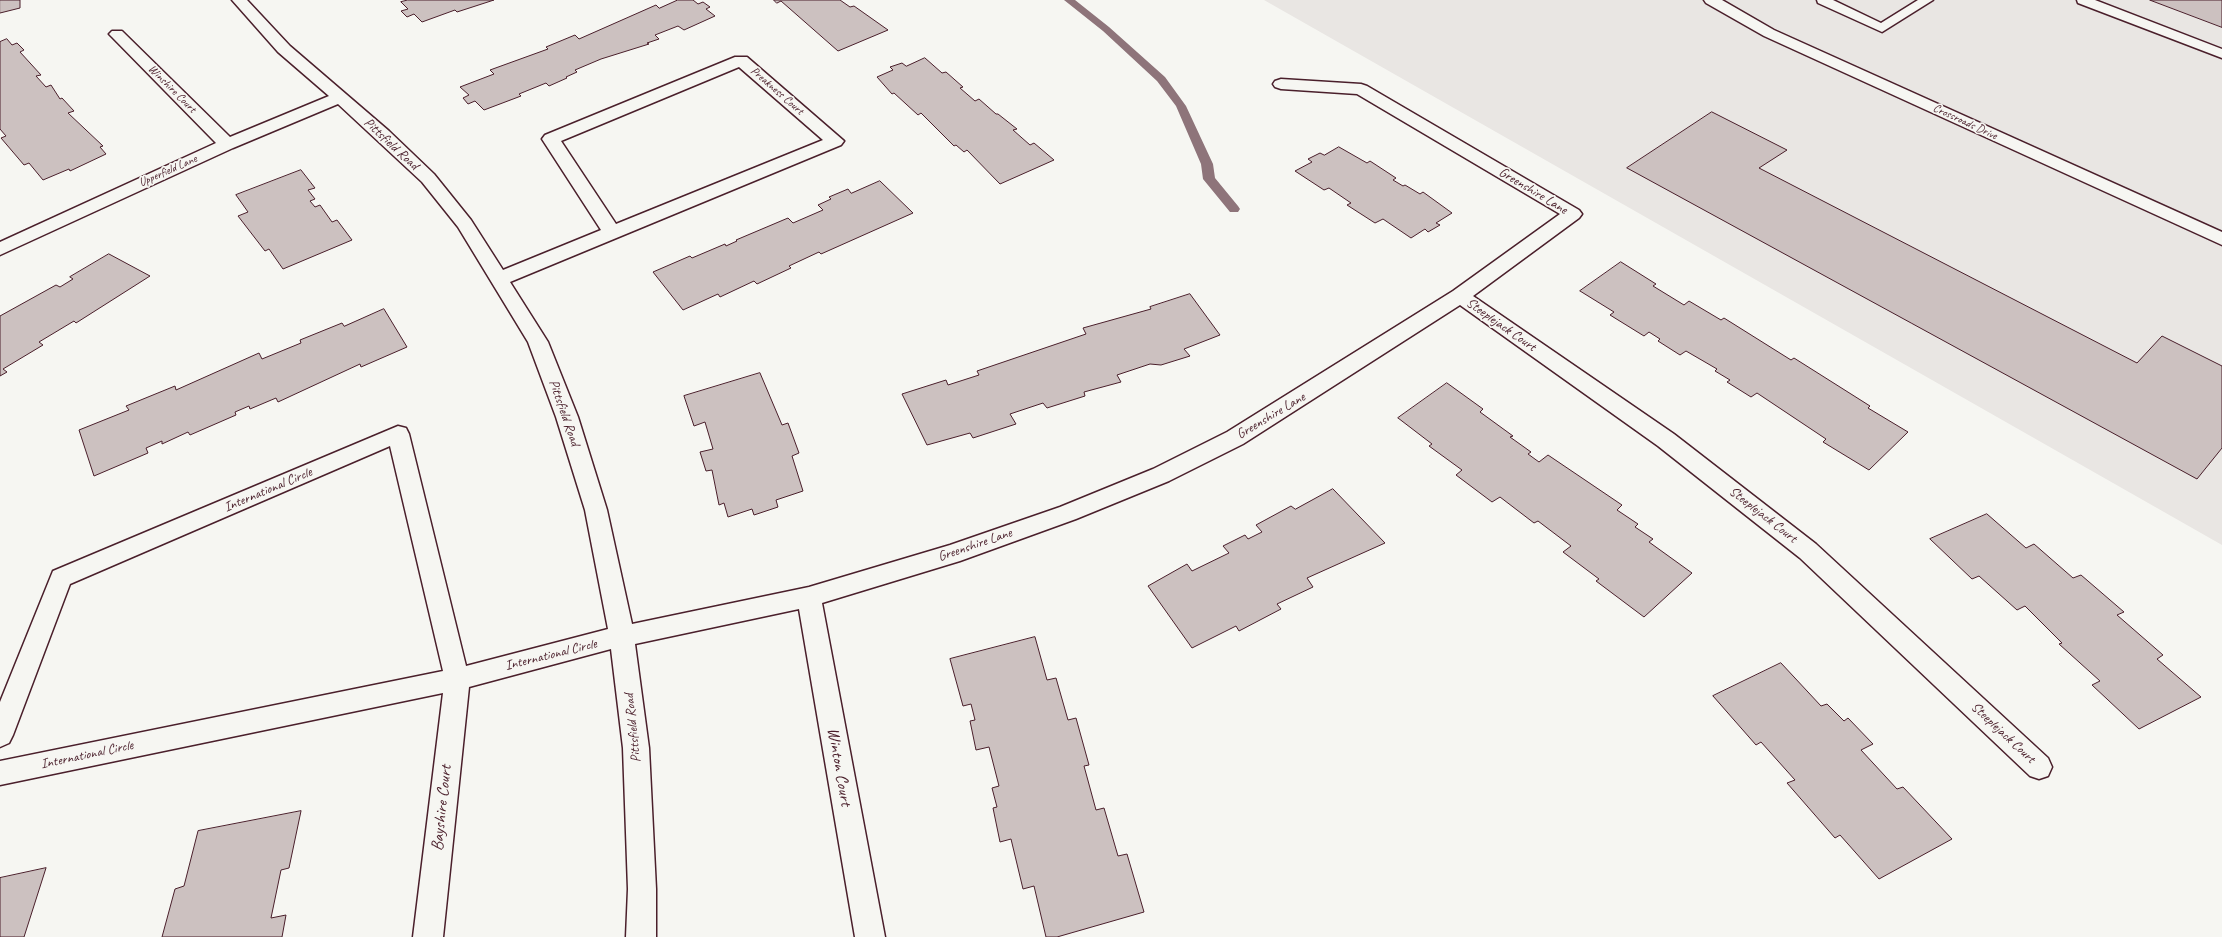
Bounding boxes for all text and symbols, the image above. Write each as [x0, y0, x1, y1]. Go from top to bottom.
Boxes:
street label: Winshire Court [145, 62, 199, 116]
street label: Preakness Court [747, 64, 807, 118]
street label: Crossroads Drive [1931, 101, 1999, 143]
street label: Pittsfield Road [360, 114, 422, 174]
street label: Upperfield Lane [137, 152, 199, 190]
street label: Greenshire Lane [1496, 164, 1570, 218]
street label: Steeplejack Court [1463, 295, 1539, 355]
street label: Pittsfield Road [545, 378, 583, 448]
street label: Greenshire Lane [1234, 389, 1308, 443]
street label: International Circle [222, 464, 314, 516]
street label: Steeplejack Court [1726, 483, 1800, 547]
street label: Greenshire Lane [936, 525, 1014, 565]
street label: International Circle [503, 635, 599, 675]
street label: Pittsfield Road [621, 693, 645, 763]
street label: Steeplejack Court [1967, 699, 2039, 767]
street label: Winton Court [822, 726, 856, 808]
street label: International Circle [39, 737, 135, 773]
street label: Bayshire Court [427, 764, 457, 852]

